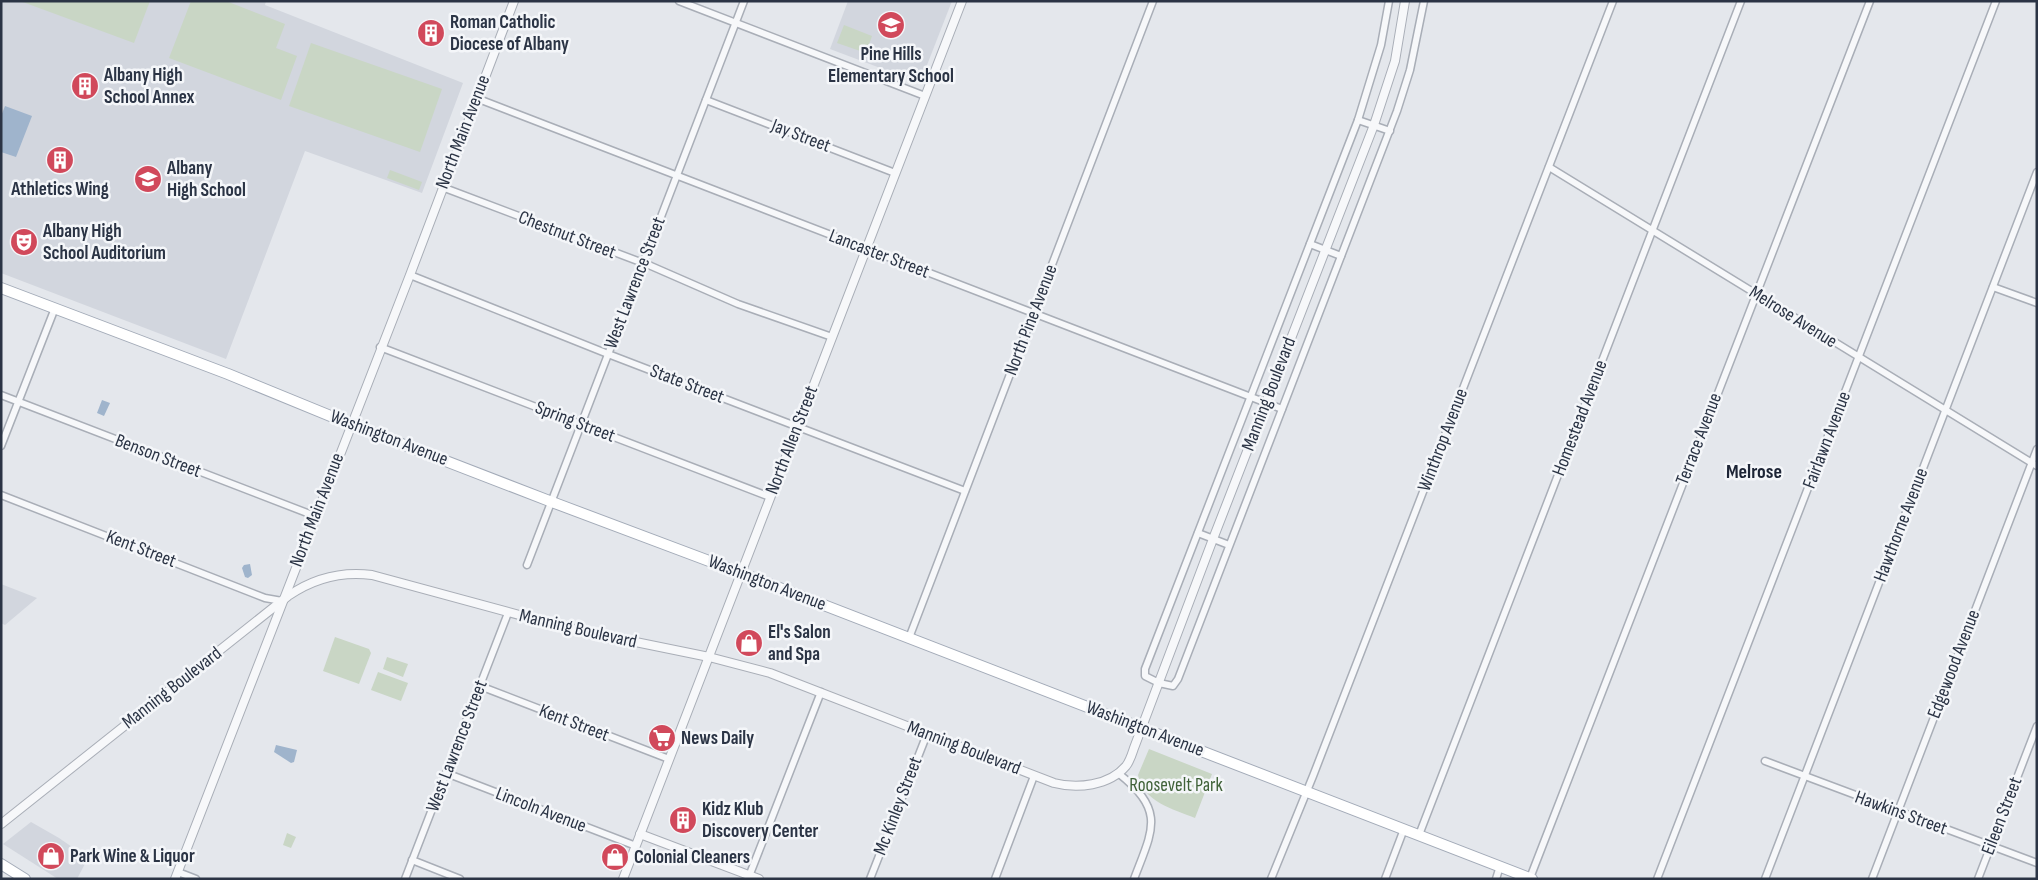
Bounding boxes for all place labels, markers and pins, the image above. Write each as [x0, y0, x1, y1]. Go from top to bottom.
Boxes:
school or university icon: Pine Hills Elementary School [876, 10, 906, 40]
place label: Roman Catholic Diocese of Albany [450, 11, 569, 56]
building icon: Roman Catholic Diocese of Albany [416, 18, 446, 48]
place label: Pine Hills Elementary School [828, 43, 954, 88]
place label: Albany High School Annex [103, 64, 195, 109]
building icon: Albany High School Annex [70, 71, 100, 101]
building icon: Athletics Wing [45, 145, 75, 175]
place label: Albany High School [166, 157, 246, 202]
school or university icon: Albany High School [133, 164, 163, 194]
place label: Athletics Wing [10, 178, 109, 201]
place label: Albany High School Auditorium [42, 220, 166, 265]
theatre icon: Albany High School Auditorium [9, 227, 39, 257]
place label: El's Salon and Spa [768, 621, 831, 666]
shop icon: El's Salon and Spa [734, 628, 764, 658]
supermarket icon: News Daily [647, 723, 677, 753]
place label: News Daily [681, 727, 754, 750]
place label: Kidz Klub Discovery Center [702, 798, 819, 843]
building icon: Kidz Klub Discovery Center [668, 805, 698, 835]
shop icon: Park Wine & Liquor [36, 841, 66, 871]
shop icon: Colonial Cleaners [600, 842, 630, 872]
place label: Park Wine & Liquor [70, 845, 195, 868]
place label: Colonial Cleaners [634, 846, 750, 869]

